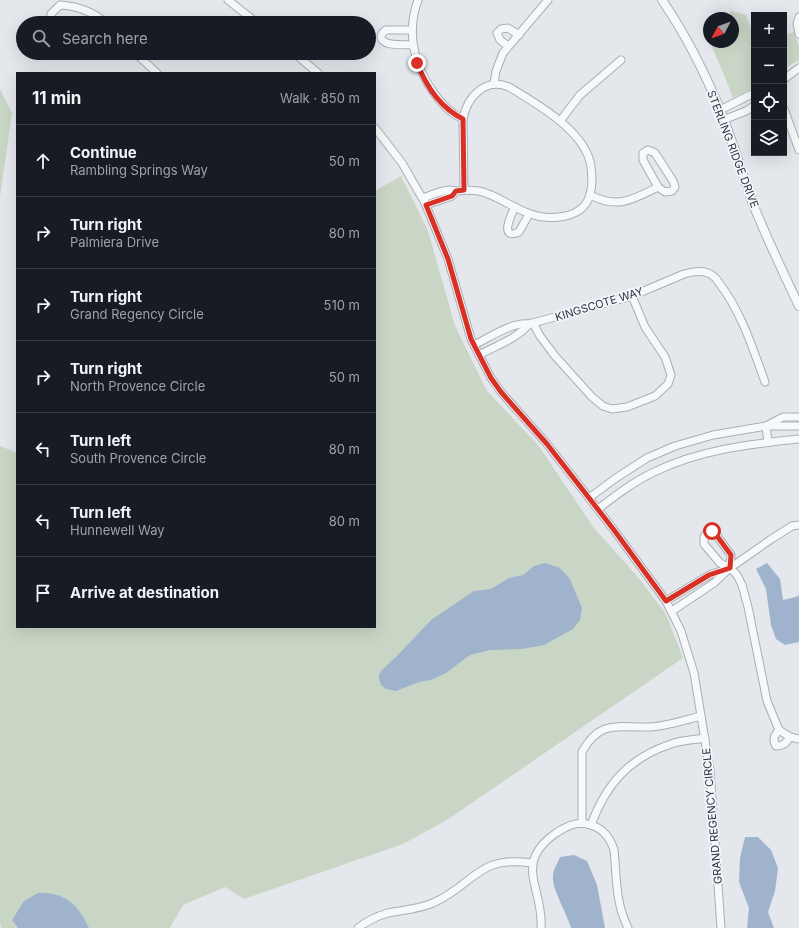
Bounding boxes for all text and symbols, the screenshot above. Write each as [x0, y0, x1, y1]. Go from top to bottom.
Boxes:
north arrow [703, 12, 739, 48]
map controls [751, 12, 787, 156]
button: + [751, 12, 787, 48]
search box [16, 16, 376, 60]
icon: search [30, 27, 52, 49]
text: Search here [62, 29, 148, 48]
button: − [751, 48, 787, 84]
route end [408, 54, 426, 72]
button: locate [751, 84, 787, 120]
text: 11 min [32, 88, 81, 108]
street label: STERLING RIDGE DRIVE [704, 88, 762, 210]
text: Walk · 850 m [280, 90, 360, 106]
button: layers [751, 120, 787, 156]
text: Continue [70, 143, 137, 162]
icon: ahead [32, 150, 54, 172]
text: 50 m [329, 153, 360, 169]
text: Rambling Springs Way [70, 162, 208, 178]
text: Turn right [70, 215, 142, 234]
icon: right [32, 222, 54, 244]
text: 80 m [329, 225, 360, 241]
text: Palmiera Drive [70, 234, 159, 250]
street label: KINGSCOTE WAY [553, 284, 645, 324]
text: Turn right [70, 287, 142, 306]
icon: right [32, 294, 54, 316]
text: 510 m [324, 297, 360, 313]
text: Grand Regency Circle [70, 306, 204, 322]
text: Turn right [70, 359, 142, 378]
icon: right [32, 366, 54, 388]
text: 50 m [329, 369, 360, 385]
text: North Provence Circle [70, 378, 205, 394]
text: Turn left [70, 431, 131, 450]
icon: left [32, 438, 54, 460]
text: 80 m [329, 441, 360, 457]
text: South Provence Circle [70, 450, 206, 466]
text: Turn left [70, 503, 131, 522]
icon: left [32, 510, 54, 532]
text: 80 m [329, 513, 360, 529]
text: Hunnewell Way [70, 522, 165, 538]
route start [703, 522, 721, 540]
icon: arrive [32, 582, 54, 604]
text: Arrive at destination [70, 583, 219, 602]
street label: GRAND REGENCY CIRCLE [699, 747, 725, 885]

